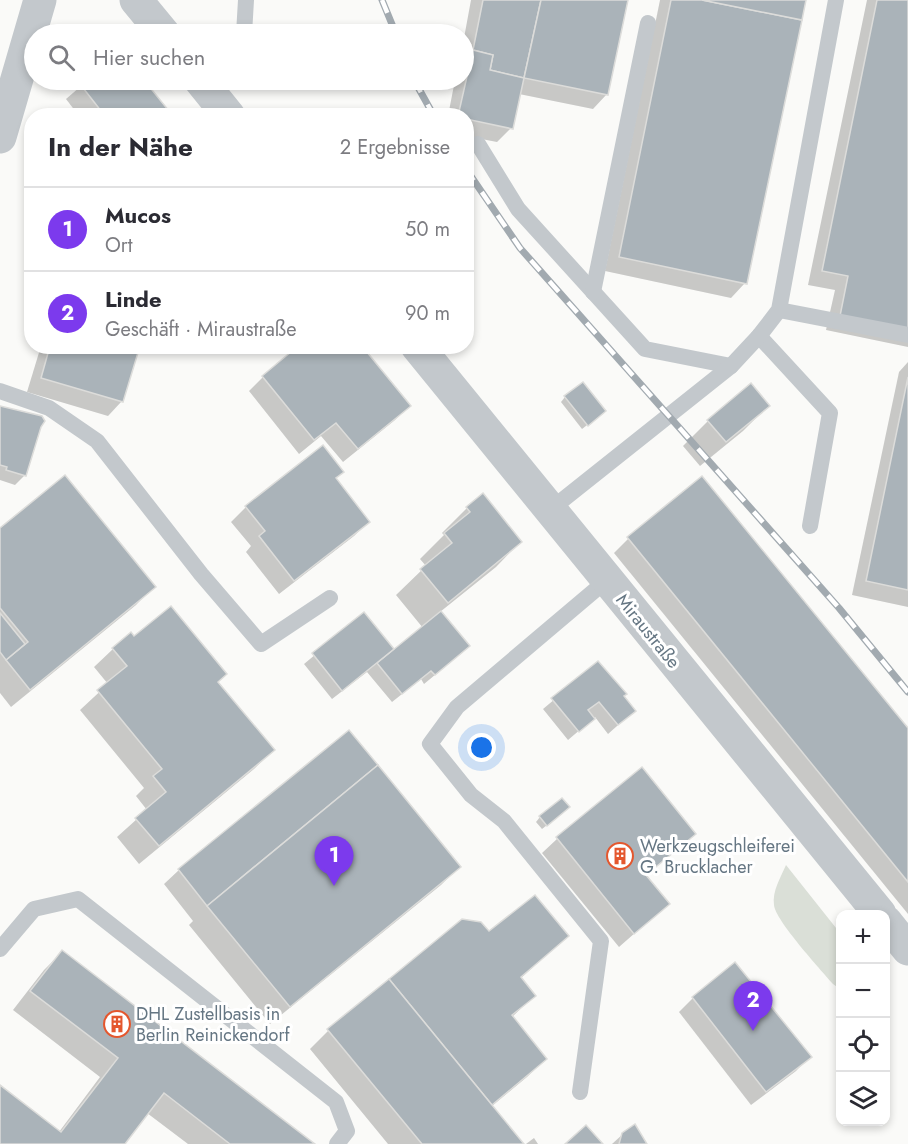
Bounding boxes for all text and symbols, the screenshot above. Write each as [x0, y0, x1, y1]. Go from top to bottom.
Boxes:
search box [24, 24, 474, 90]
icon: search [45, 41, 78, 74]
text: Hier suchen [93, 41, 205, 73]
text: In der Nähe [48, 128, 193, 166]
text: 2 Ergebnisse [340, 133, 450, 162]
text: Mucos [105, 199, 171, 231]
text: 1 [62, 215, 73, 244]
text: 50 m [405, 215, 450, 244]
text: Ort [105, 231, 132, 260]
text: Linde [105, 283, 162, 315]
text: 2 [61, 299, 74, 328]
text: 90 m [405, 299, 450, 328]
text: Geschäft · Miraustraße [105, 315, 296, 344]
street label: Miraustraße [610, 588, 686, 674]
your location [467, 733, 496, 762]
place label: Werkzeugschleiferei G. Brucklacher [640, 833, 795, 880]
pin: 1 [314, 836, 354, 886]
building icon: Werkzeugschleiferei G. Brucklacher [605, 841, 635, 871]
map controls [836, 910, 890, 1126]
button: + [836, 910, 890, 964]
button: − [836, 964, 890, 1018]
pin: 2 [734, 982, 772, 1031]
place label: DHL Zustellbasis in Berlin Reinickendorf [136, 1001, 291, 1048]
building icon: DHL Zustellbasis in Berlin Reinickendorf [102, 1009, 132, 1039]
button: locate [836, 1018, 890, 1072]
button: layers [836, 1072, 890, 1126]

